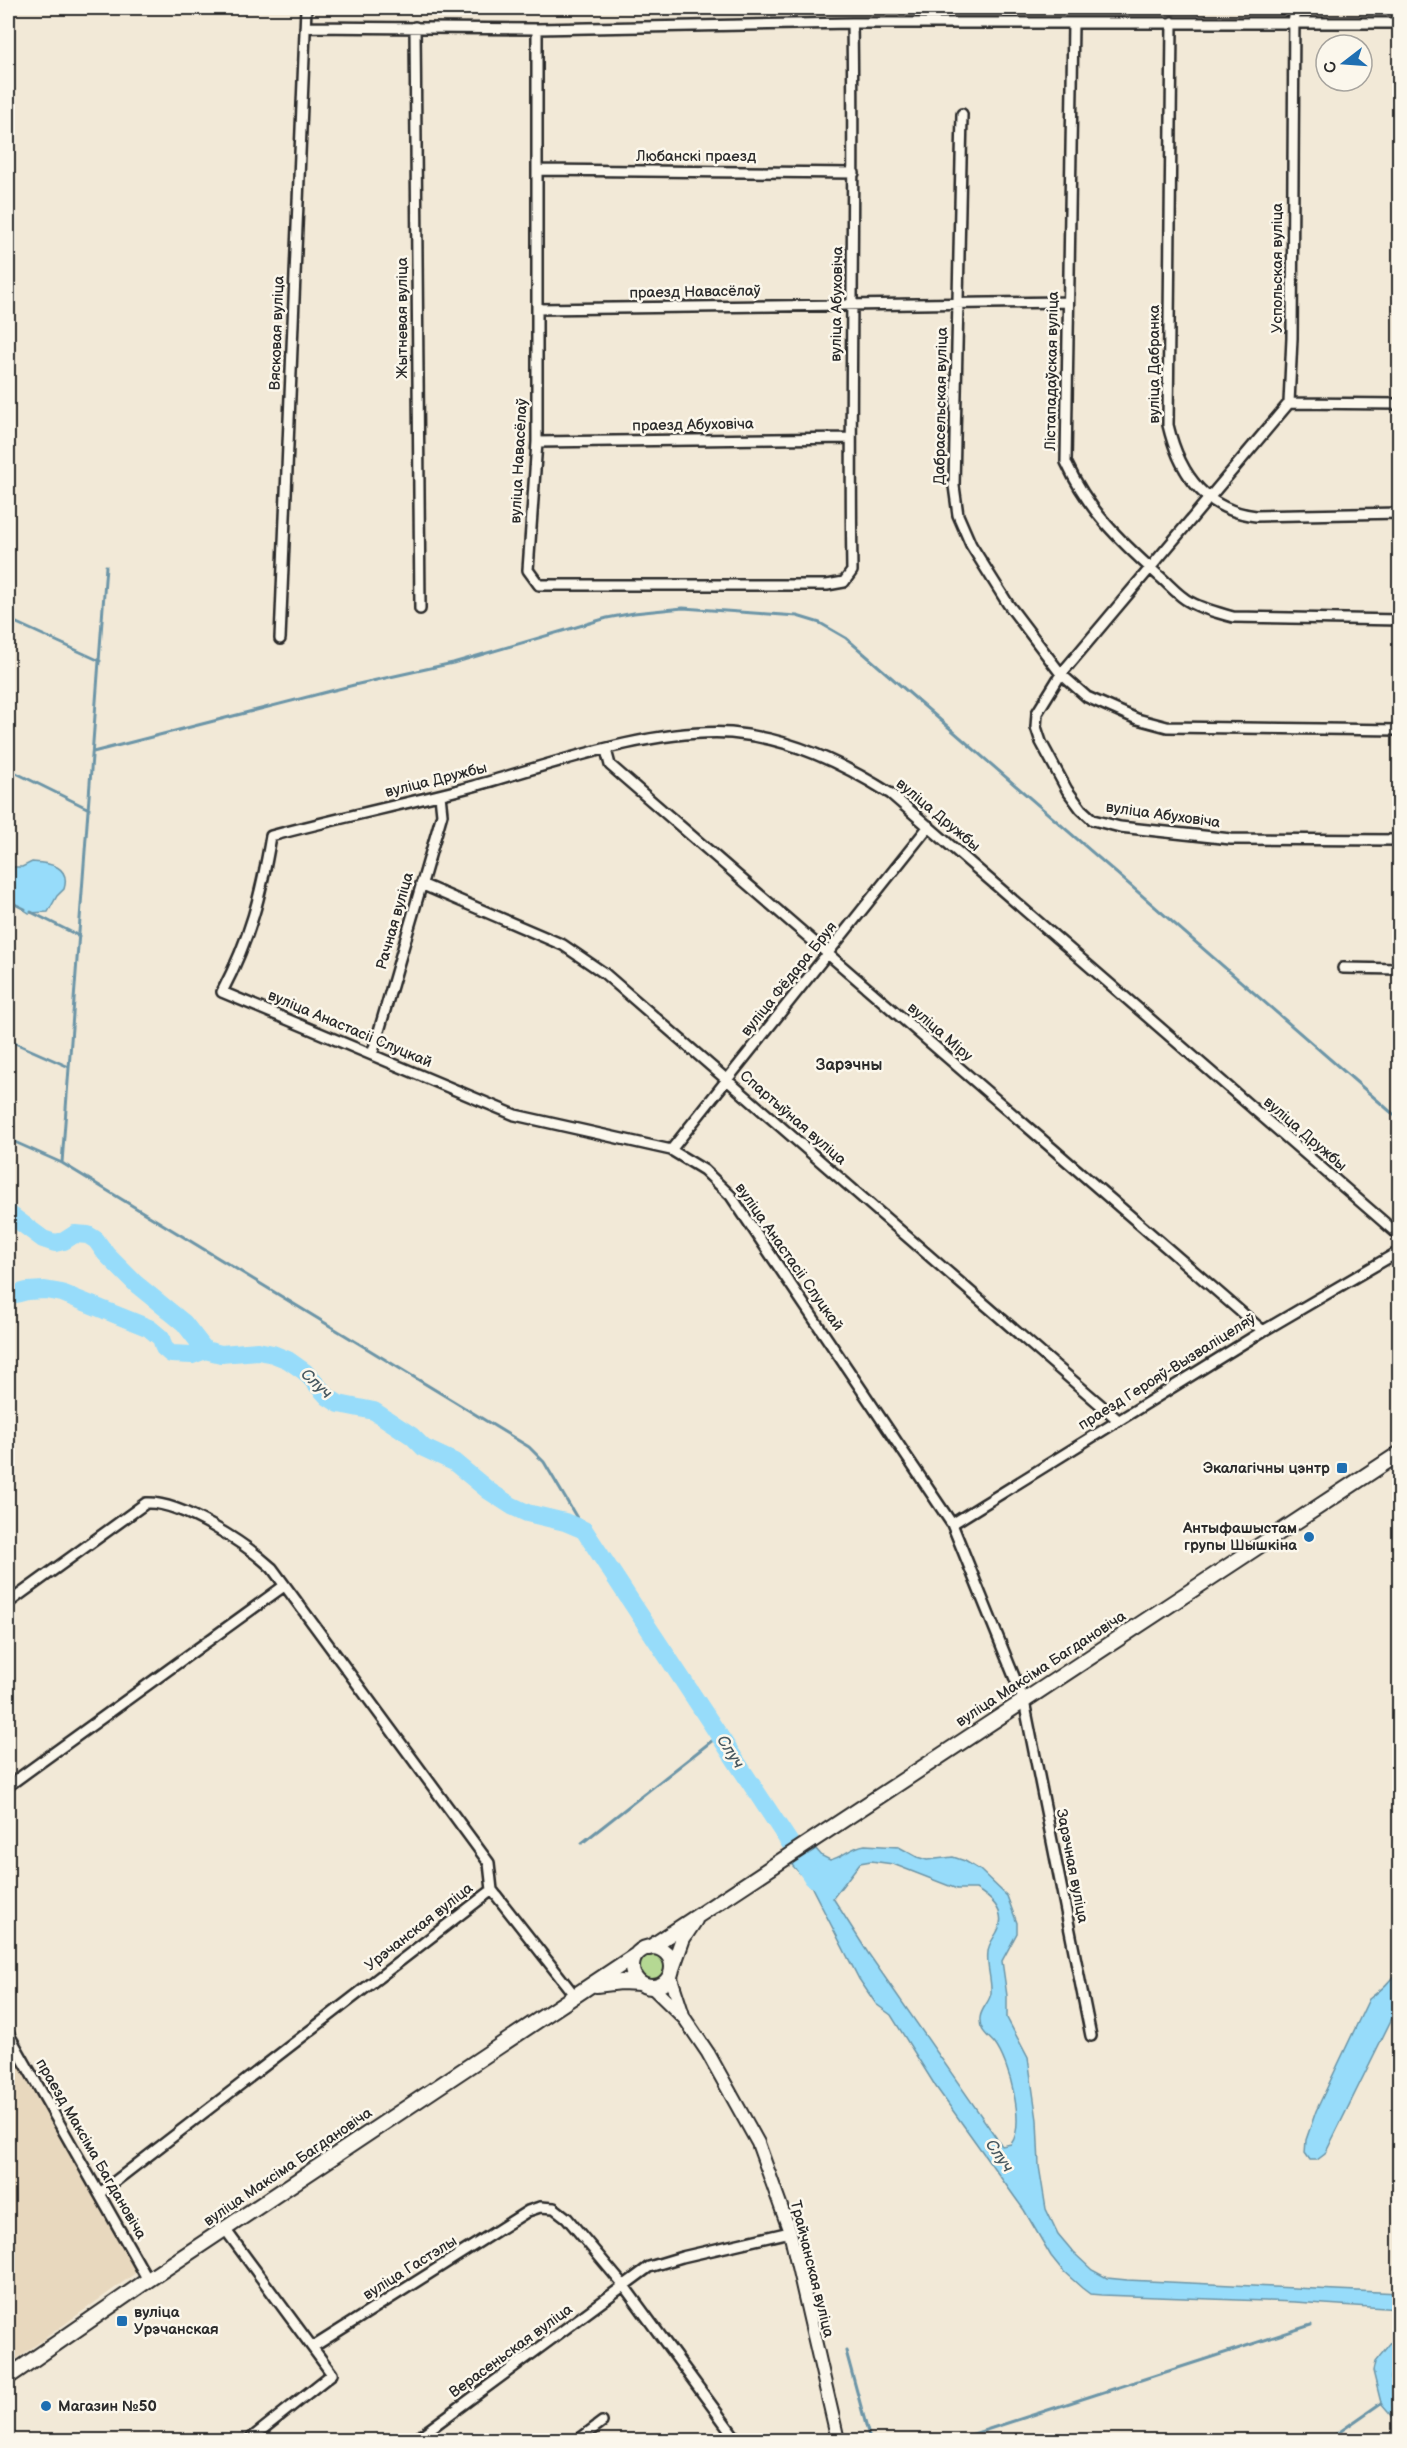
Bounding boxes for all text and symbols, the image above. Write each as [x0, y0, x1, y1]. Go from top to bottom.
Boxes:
north arrow [1314, 33, 1374, 93]
text: С [1320, 59, 1342, 75]
street label: Любанскі праезд [635, 147, 756, 166]
street label: Успольская вуліца [1268, 203, 1287, 333]
street label: вуліца Абуховіча [826, 246, 848, 362]
street label: Жытневая вуліца [393, 257, 412, 379]
street label: Вясковая вуліца [266, 275, 288, 391]
street label: праезд Навасёлаў [629, 281, 761, 303]
street label: Лістападаўская вуліца [1041, 291, 1063, 452]
street label: вуліца Дабранка [1145, 304, 1164, 423]
street label: Дабрасельская вуліца [930, 327, 952, 485]
street label: вуліца Навасёлаў [506, 398, 532, 524]
street label: праезд Абуховіча [632, 414, 754, 436]
street label: вуліца Дружбы [383, 758, 489, 802]
street label: вуліца Дружбы [892, 774, 984, 856]
street label: вуліца Абуховіча [1104, 798, 1222, 832]
street label: Рачная вуліца [372, 870, 418, 972]
street label: вуліца Фёдара Бруя [737, 918, 841, 1040]
street label: вуліца Анастасіі Слуцкай [265, 986, 435, 1072]
street label: вуліца Міру [903, 998, 977, 1066]
district label: Зарэчны [816, 1056, 882, 1075]
street label: Спартыўная вуліца [736, 1067, 850, 1170]
street label: вуліца Дружбы [1259, 1093, 1351, 1175]
street label: вуліца Анастасіі Слуцкай [731, 1179, 847, 1335]
street label: праезд Герояў-Вызваліцеляў [1075, 1309, 1259, 1435]
water label: Случ [297, 1365, 335, 1403]
place label: Экалагічны цэнтр [1203, 1459, 1330, 1478]
marker: Экалагічны цэнтр [1335, 1461, 1349, 1475]
place label: Антыфашыстам групы Шышкіна [1182, 1519, 1297, 1555]
marker: Антыфашыстам групы Шышкіна [1302, 1530, 1316, 1544]
street label: вуліца Максіма Багдановіча [952, 1607, 1130, 1731]
water label: Случ [712, 1732, 748, 1772]
street label: Зарэчная вуліца [1052, 1807, 1092, 1925]
street label: Урэчанская вуліца [361, 1879, 477, 1975]
street label: праезд Максіма Багдановіча [31, 2055, 151, 2243]
street label: вуліца Максіма Багдановіча [200, 2103, 376, 2231]
water label: Случ [981, 2136, 1017, 2176]
street label: Трайчанская вуліца [786, 2198, 838, 2340]
street label: вуліца Гастэлы [360, 2232, 460, 2304]
street label: Верасеньская вуліца [446, 2300, 576, 2402]
place label: вуліца Урэчанская [134, 2303, 219, 2339]
marker: вуліца Урэчанская [115, 2314, 129, 2328]
place label: Магазин №50 [58, 2397, 157, 2416]
marker: Магазин №50 [39, 2399, 53, 2413]

